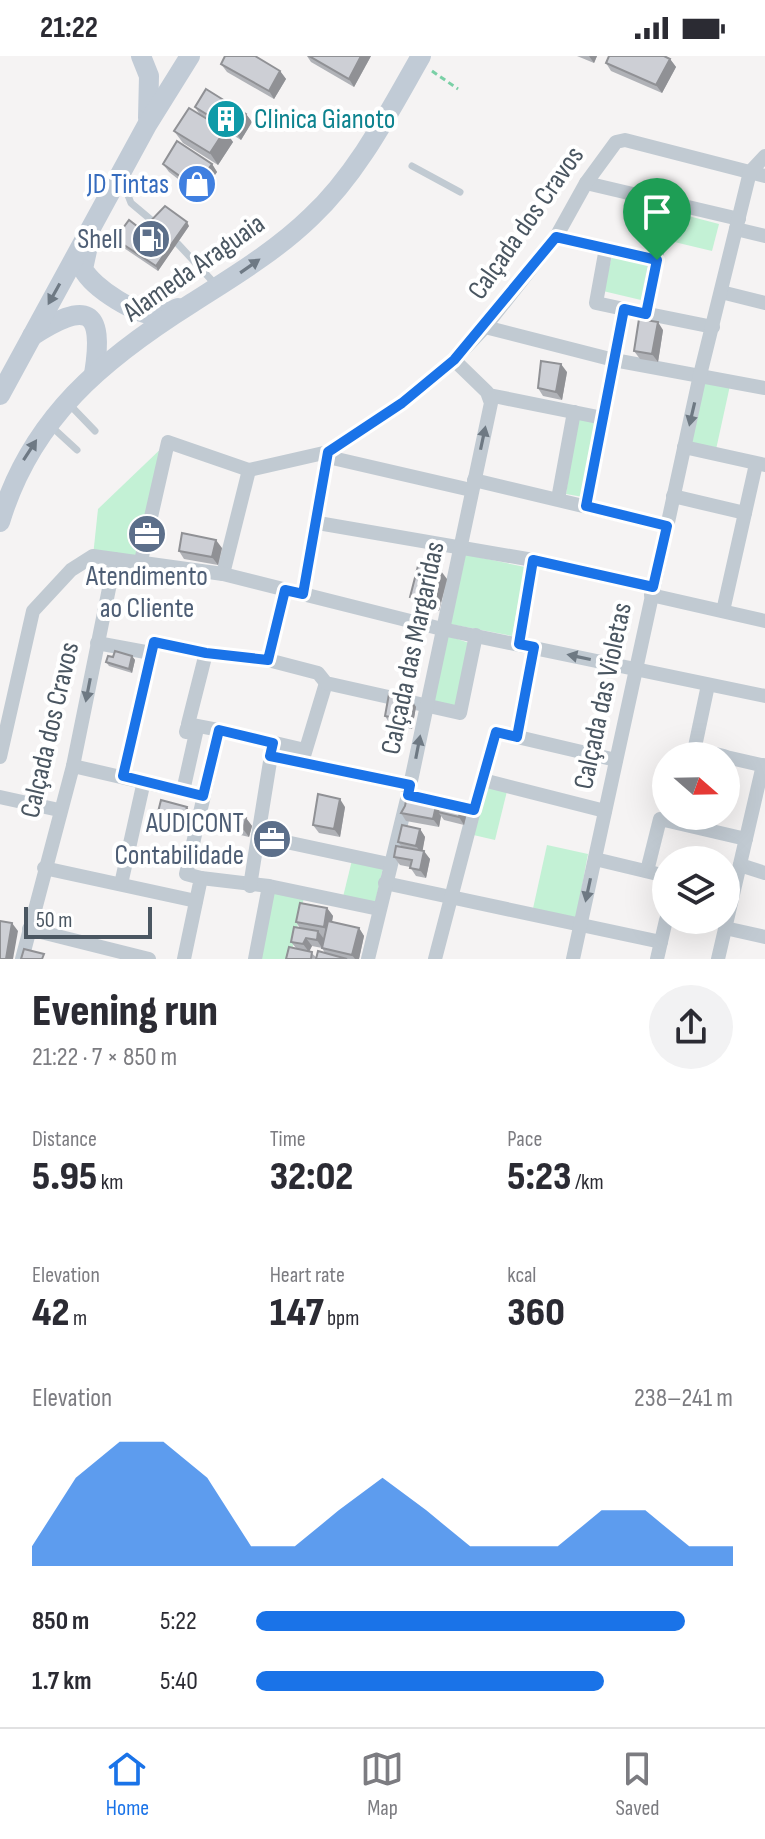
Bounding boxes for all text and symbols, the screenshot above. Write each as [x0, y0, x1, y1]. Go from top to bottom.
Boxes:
text: 21:22 [40, 10, 98, 46]
building icon: Clinica Gianoto [205, 98, 247, 140]
place label: Clinica Gianoto [254, 103, 395, 136]
street label: Calçada dos Cravos [461, 140, 591, 306]
shop icon: JD Tintas [176, 163, 218, 205]
place label: JD Tintas [86, 168, 169, 201]
pin [623, 178, 691, 260]
icon: arrive [635, 190, 679, 234]
street label: Alameda Araguaia [116, 207, 271, 329]
fuel station icon: Shell [130, 218, 172, 260]
place label: Shell [77, 223, 123, 256]
one-way arrow [239, 259, 260, 274]
one-way arrow [47, 283, 61, 305]
one-way arrow [685, 401, 697, 426]
one-way arrow [477, 425, 490, 450]
one-way arrow [22, 440, 37, 461]
office icon: Atendimento ao Cliente [126, 513, 168, 555]
street label: Calçada das Margaridas [374, 539, 452, 757]
place label: Atendimento ao Cliente [85, 560, 208, 625]
street label: Calçada das Violetas [567, 600, 639, 792]
street label: Calçada dos Cravos [14, 639, 86, 821]
one-way arrow [566, 650, 591, 663]
one-way arrow [81, 678, 94, 703]
one-way arrow [412, 734, 425, 759]
north arrow [652, 742, 740, 830]
map controls [652, 742, 740, 934]
place label: AUDICONT Contabilidade [114, 807, 244, 872]
office icon: AUDICONT Contabilidade [251, 818, 293, 860]
button: layers [652, 846, 740, 934]
one-way arrow [581, 878, 594, 903]
scale bar [24, 903, 152, 939]
text: 50 m [36, 907, 72, 934]
text: Evening run [32, 985, 218, 1038]
button: share [649, 985, 733, 1069]
text: 21:22 · 7 × 850 m [32, 1042, 177, 1073]
text: Distance [32, 1126, 97, 1153]
text: Time [270, 1126, 306, 1153]
text: Pace [507, 1126, 542, 1153]
text: 5.95 [32, 1153, 97, 1201]
text: 32:02 [270, 1153, 353, 1201]
text: 5:23 [507, 1153, 572, 1201]
text: km [97, 1169, 123, 1196]
text: /km [572, 1169, 604, 1196]
text: Elevation [32, 1262, 100, 1289]
text: Heart rate [270, 1262, 345, 1289]
text: kcal [507, 1262, 536, 1289]
text: 42 [32, 1289, 70, 1337]
text: 147 [270, 1289, 323, 1337]
text: 360 [507, 1289, 565, 1337]
text: m [70, 1305, 87, 1332]
text: bpm [323, 1305, 359, 1332]
text: Elevation [32, 1383, 112, 1414]
text: 238–241 m [634, 1383, 733, 1414]
text: 850 m [32, 1606, 89, 1637]
text: 5:22 [160, 1606, 197, 1637]
text: 1.7 km [32, 1666, 91, 1697]
text: 5:40 [160, 1666, 198, 1697]
tab: Home [105, 1747, 149, 1822]
tab: Map [360, 1747, 404, 1822]
tab: Saved [615, 1747, 660, 1822]

